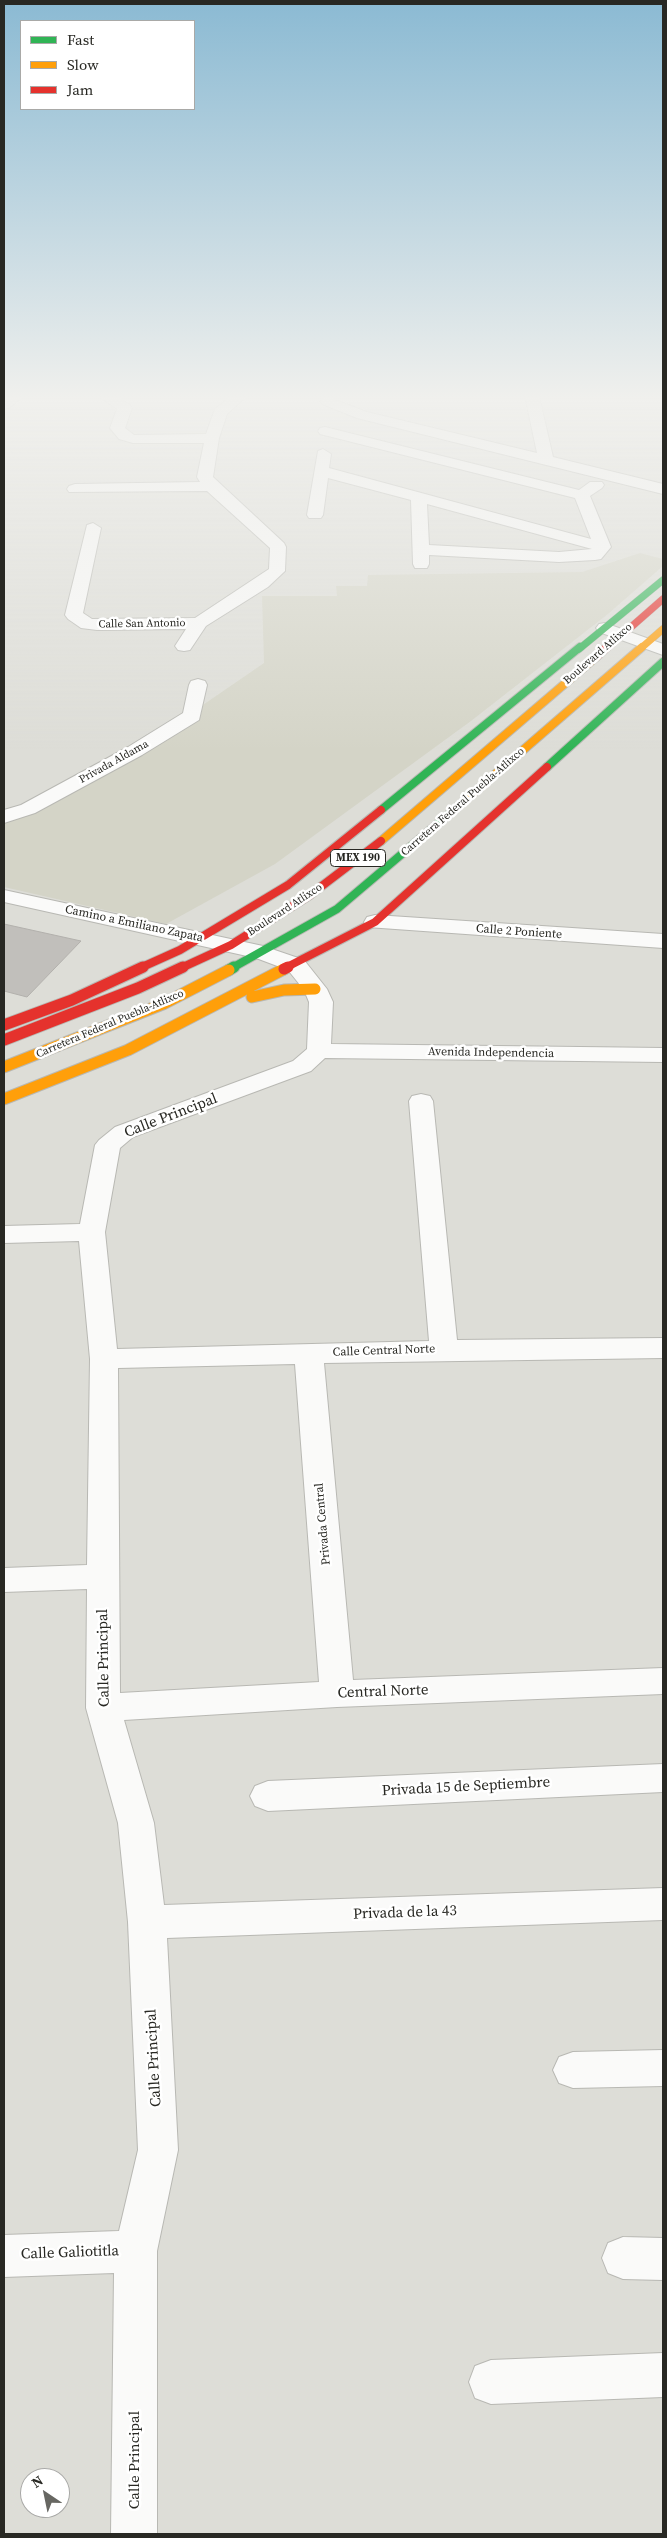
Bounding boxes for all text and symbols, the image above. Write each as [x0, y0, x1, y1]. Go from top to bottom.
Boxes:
legend [20, 20, 195, 110]
text: Fast [67, 29, 94, 50]
text: Slow [67, 54, 99, 75]
text: Jam [67, 79, 93, 100]
street label: Calle San Antonio [98, 617, 186, 631]
street label: Boulevard Atlixco [561, 621, 635, 687]
street label: Privada Aldama [77, 738, 151, 786]
street label: Carretera Federal Puebla-Atlixco [399, 745, 527, 859]
road number: MEX 190 [330, 850, 386, 866]
street label: Boulevard Atlixco [245, 881, 325, 939]
street label: Camino a Emiliano Zapata [64, 902, 204, 946]
street label: Calle 2 Poniente [476, 922, 562, 942]
street label: Carretera Federal Puebla-Atlixco [34, 987, 186, 1061]
street label: Avenida Independencia [428, 1045, 554, 1061]
street label: Calle Principal [122, 1090, 220, 1142]
street label: Calle Central Norte [332, 1342, 436, 1360]
street label: Privada Central [312, 1482, 334, 1566]
street label: Calle Principal [94, 1609, 114, 1707]
street label: Central Norte [337, 1681, 429, 1703]
street label: Privada 15 de Septiembre [381, 1774, 551, 1800]
street label: Privada de la 43 [353, 1902, 457, 1924]
street label: Calle Principal [142, 2008, 166, 2108]
street label: Calle Galiotitla [21, 2242, 119, 2264]
street label: Calle Principal [126, 2411, 144, 2509]
north arrow [20, 2468, 70, 2518]
text: N [27, 2470, 47, 2493]

